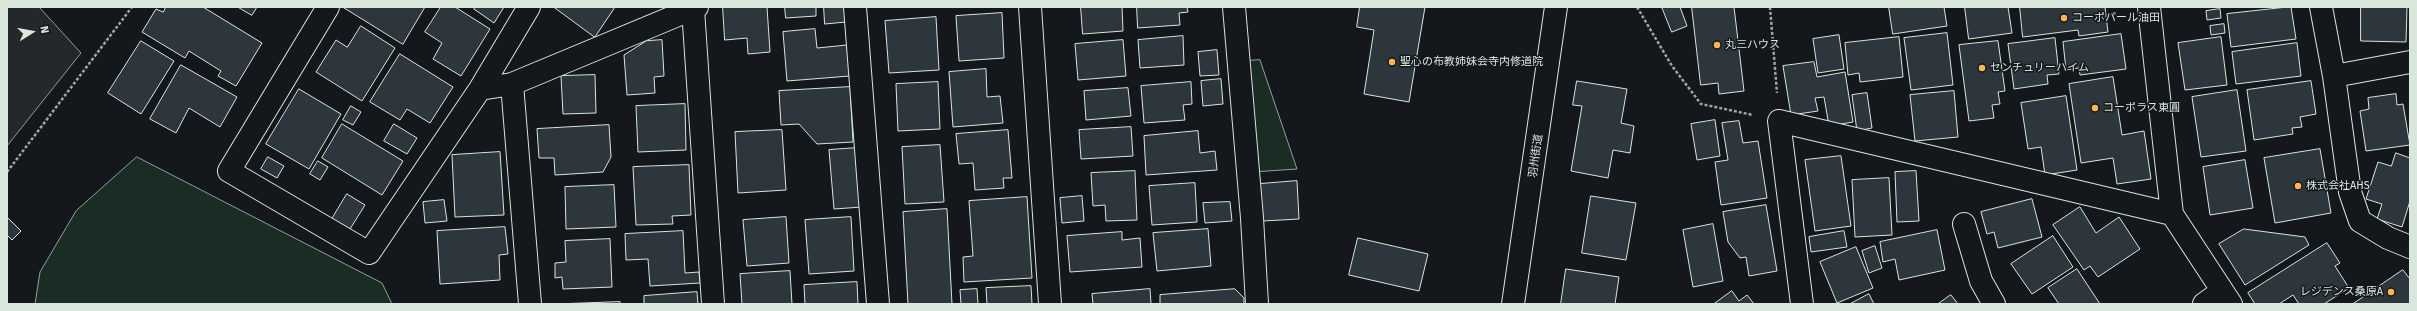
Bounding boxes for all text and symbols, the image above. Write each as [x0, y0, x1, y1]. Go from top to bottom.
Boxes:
place label: コーポパール油田 [2072, 11, 2160, 25]
north arrow [12, 12, 52, 52]
marker: コーポパール油田 [2059, 13, 2069, 23]
text: N [37, 25, 51, 34]
place label: 丸三ハウス [1725, 38, 1780, 52]
marker: 丸三ハウス [1712, 40, 1722, 50]
place label: 聖心の布教姉妹会寺内修道院 [1400, 55, 1543, 69]
marker: 聖心の布教姉妹会寺内修道院 [1387, 57, 1397, 67]
place label: センチュリーハイム [1990, 61, 2089, 75]
marker: センチュリーハイム [1977, 63, 1987, 73]
place label: コーポラス東圓 [2103, 101, 2180, 115]
marker: コーポラス東圓 [2090, 103, 2100, 113]
street label: 羽州街道 [1526, 133, 1546, 179]
place label: 株式会社AHS [2306, 179, 2370, 193]
marker: 株式会社AHS [2293, 181, 2303, 191]
place label: レジデンス桑原A [2300, 285, 2383, 299]
marker: レジデンス桑原A [2386, 287, 2396, 297]

